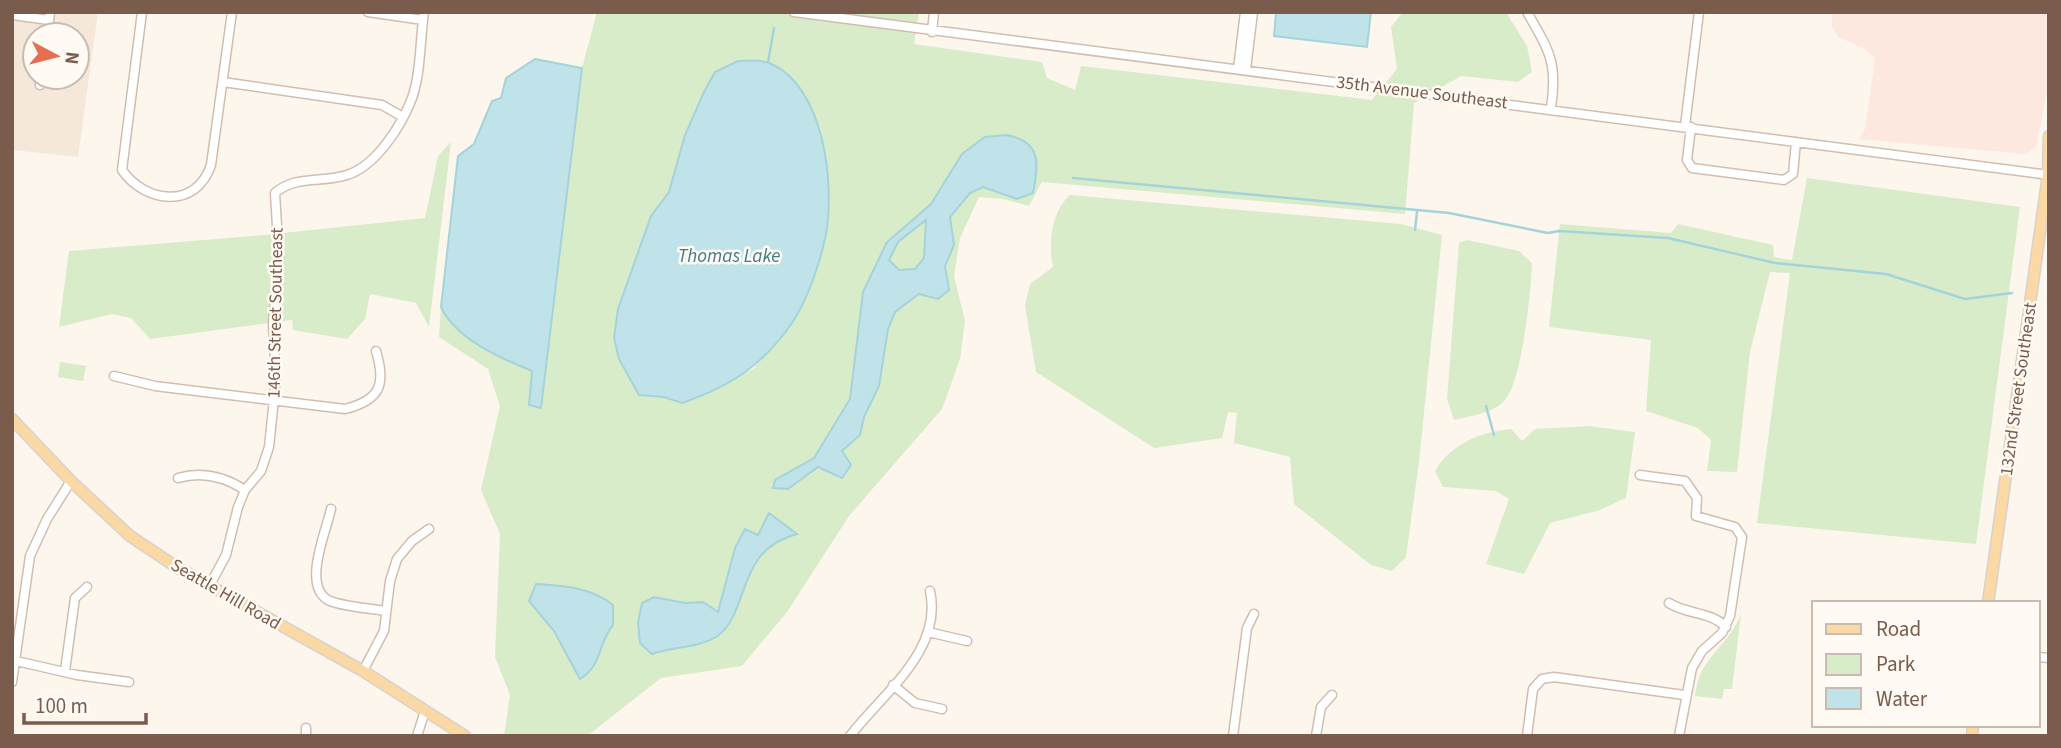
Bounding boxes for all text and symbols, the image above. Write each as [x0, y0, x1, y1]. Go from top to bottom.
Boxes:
north arrow [21, 21, 91, 91]
text: N [57, 50, 86, 66]
street label: 35th Avenue Southeast [1335, 70, 1509, 115]
street label: 146th Street Southeast [262, 227, 289, 399]
water label: Thomas Lake [678, 243, 780, 270]
street label: 132nd Street Southeast [1994, 301, 2043, 477]
street label: Seattle Hill Road [166, 553, 286, 636]
legend [1812, 601, 2040, 727]
text: Road [1876, 614, 1921, 644]
text: Park [1876, 649, 1916, 679]
scale bar [24, 682, 147, 726]
text: Water [1876, 684, 1928, 714]
text: 100 m [35, 691, 88, 721]

